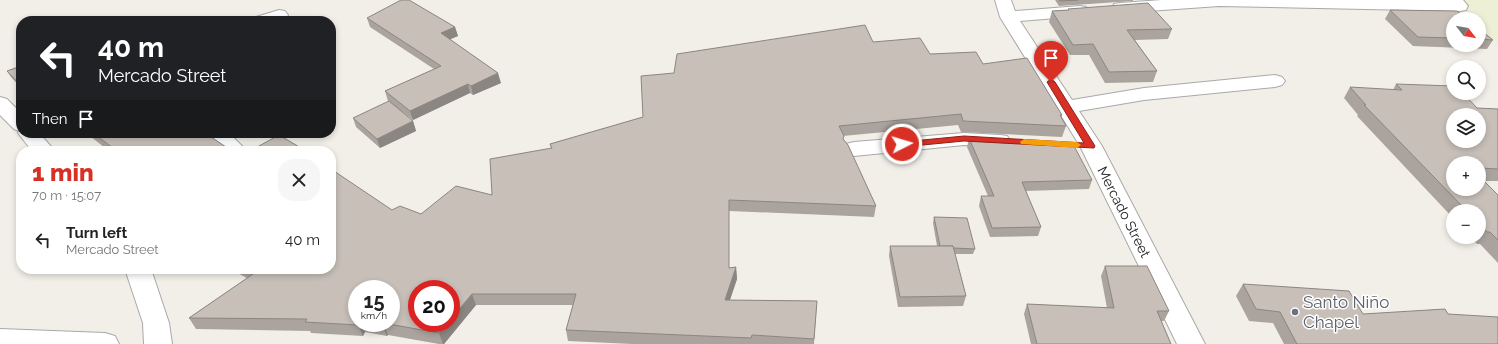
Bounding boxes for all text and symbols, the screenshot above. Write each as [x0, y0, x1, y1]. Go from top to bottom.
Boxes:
north arrow [1446, 12, 1486, 52]
map controls [1446, 12, 1486, 244]
text: 40 m [98, 31, 164, 64]
icon: left [32, 32, 84, 84]
pin [1034, 41, 1068, 82]
icon: arrive [1040, 47, 1062, 69]
button: search [1446, 60, 1486, 100]
text: Mercado Street [98, 65, 226, 86]
icon: arrive [75, 108, 97, 130]
button: layers [1446, 108, 1486, 148]
text: Then [32, 110, 67, 128]
position arrow [881, 123, 923, 165]
button: + [1446, 156, 1486, 196]
text: 1 min [32, 158, 94, 187]
button: close [278, 159, 320, 201]
street label: Mercado Street [1094, 164, 1154, 260]
text: 70 m · 15:07 [32, 188, 101, 203]
button: − [1446, 204, 1486, 244]
text: Turn left [66, 224, 127, 242]
icon: left [32, 229, 54, 251]
text: 40 m [285, 231, 320, 249]
text: Mercado Street [66, 242, 159, 257]
speed limit sign: 20 [408, 280, 460, 332]
text: 15 [364, 289, 384, 313]
place label: Santo Niño Chapel [1303, 292, 1389, 332]
marker: Santo Niño Chapel [1290, 307, 1300, 317]
text: km/h [361, 310, 387, 321]

